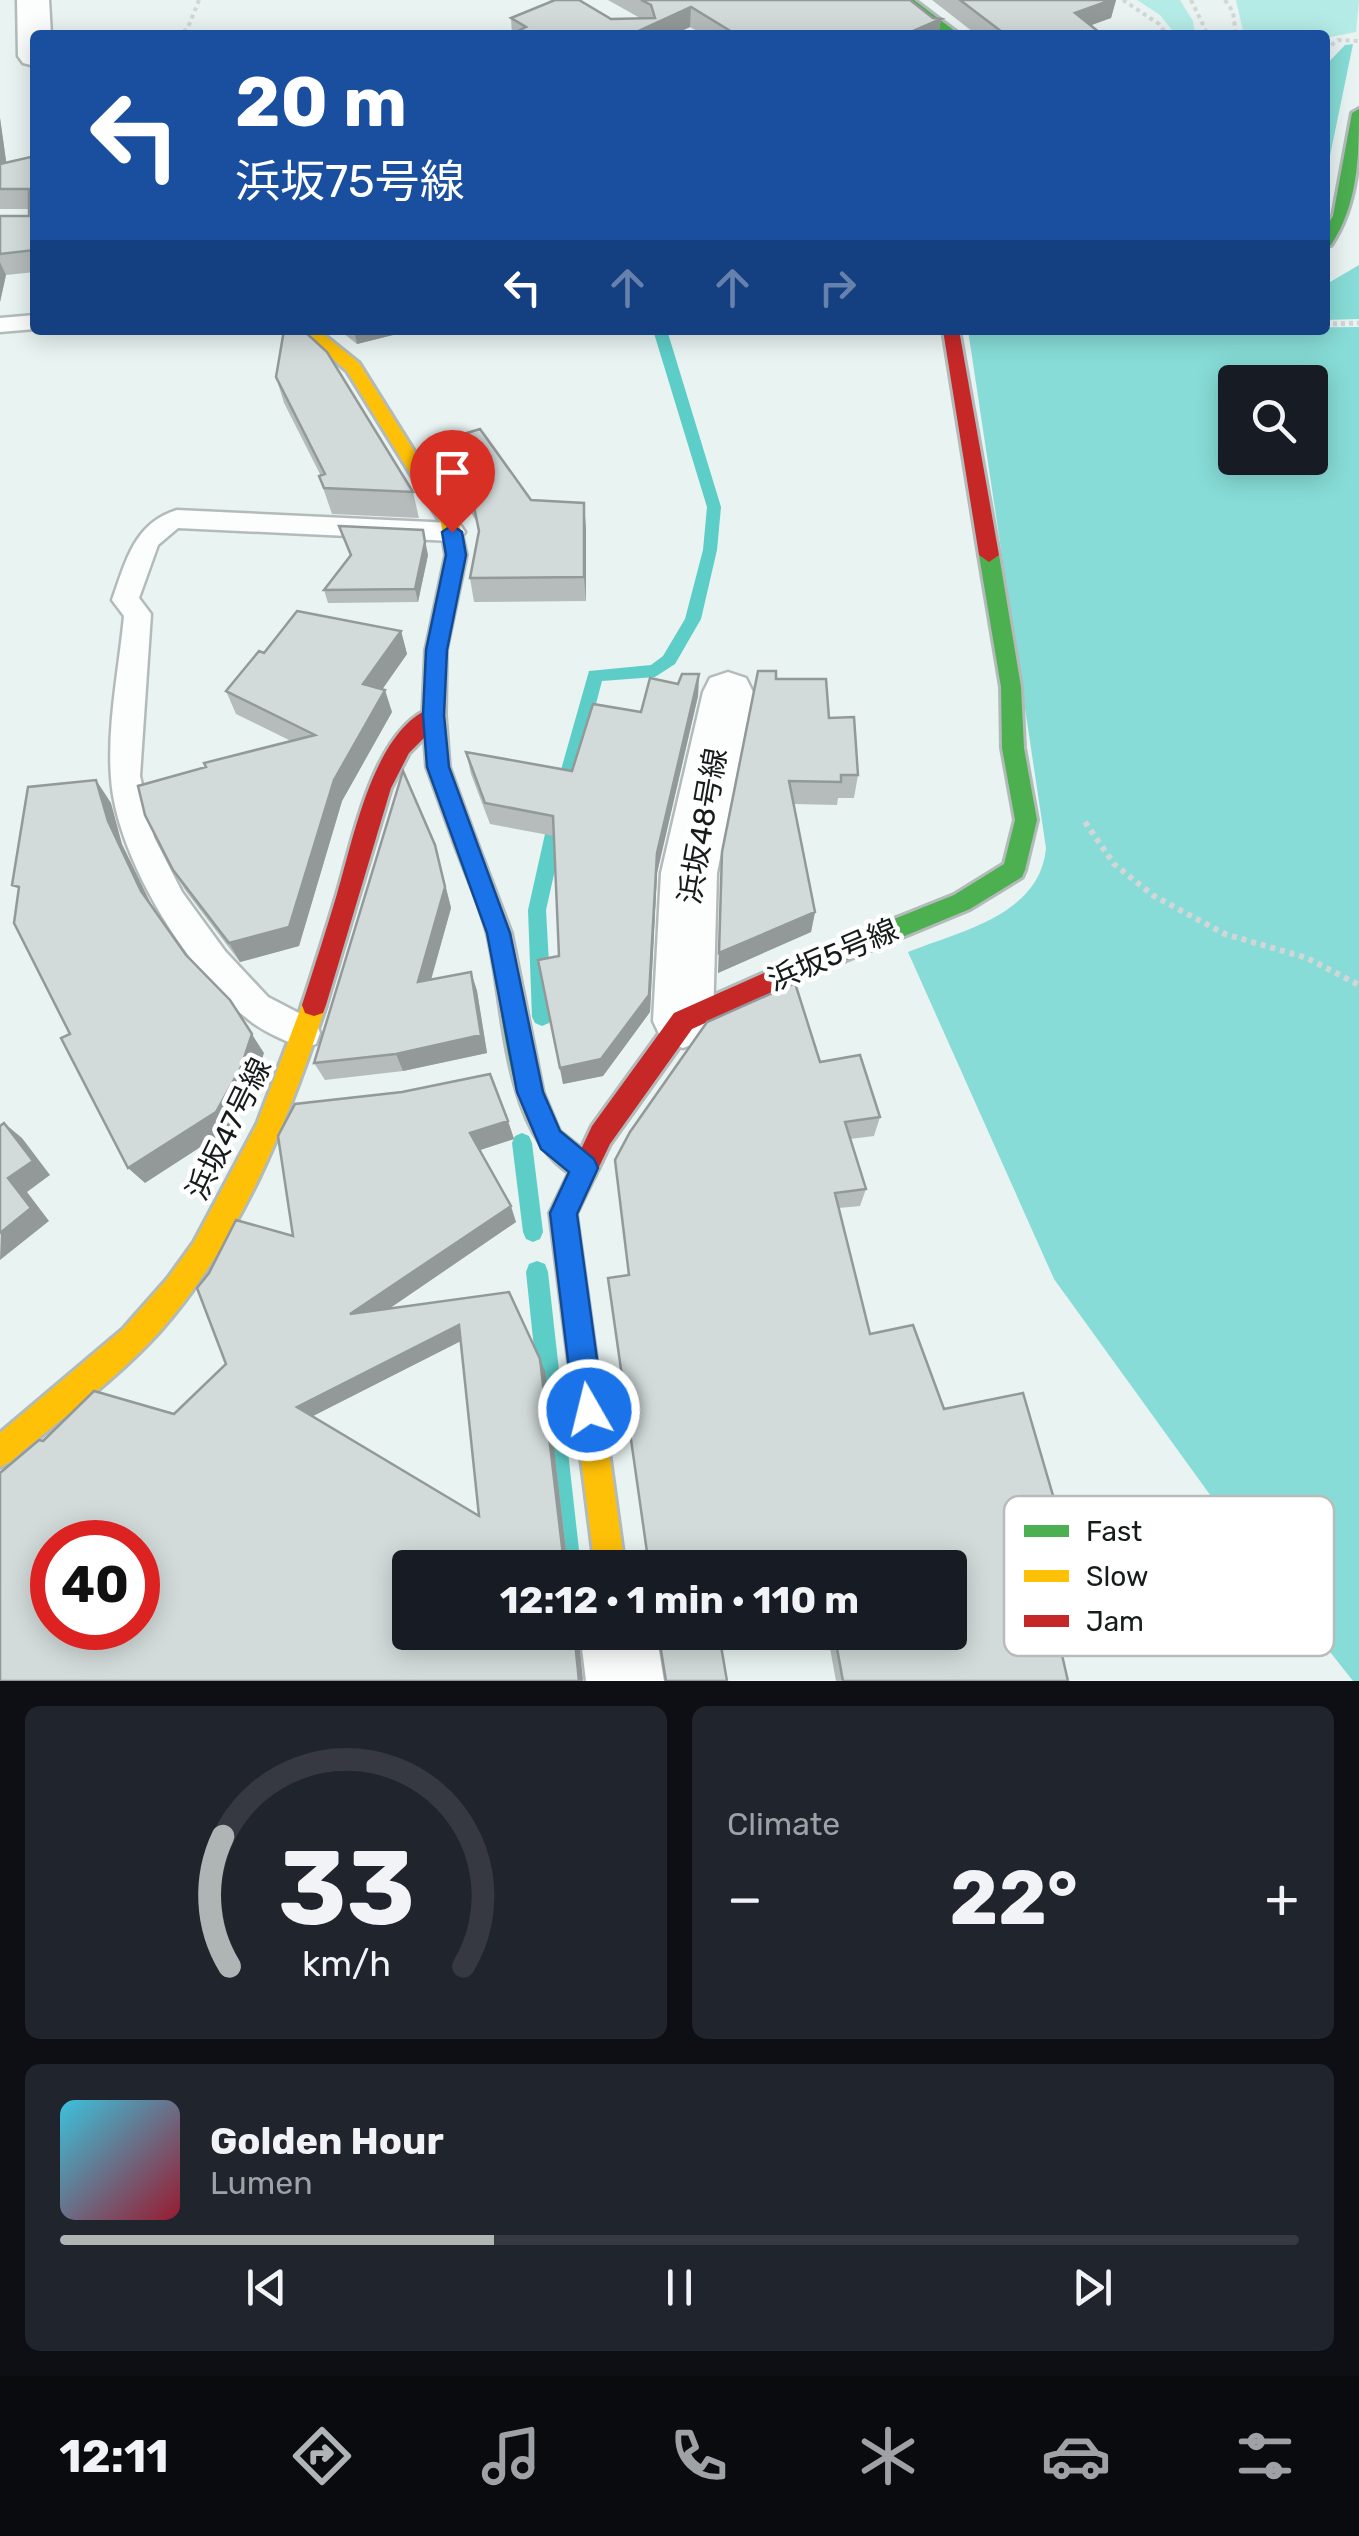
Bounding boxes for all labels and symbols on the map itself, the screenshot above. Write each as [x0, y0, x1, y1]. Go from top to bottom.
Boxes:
pin [410, 430, 495, 533]
street label: 浜坂48号線 [672, 745, 734, 907]
street label: 浜坂5号線 [763, 912, 903, 998]
street label: 浜坂47号線 [179, 1052, 279, 1206]
position arrow [537, 1358, 641, 1462]
legend [1004, 1496, 1334, 1656]
text: Fast [1086, 1515, 1142, 1548]
speed limit sign: 40 [30, 1520, 160, 1650]
text: Slow [1086, 1560, 1148, 1593]
text: Jam [1086, 1605, 1144, 1638]

